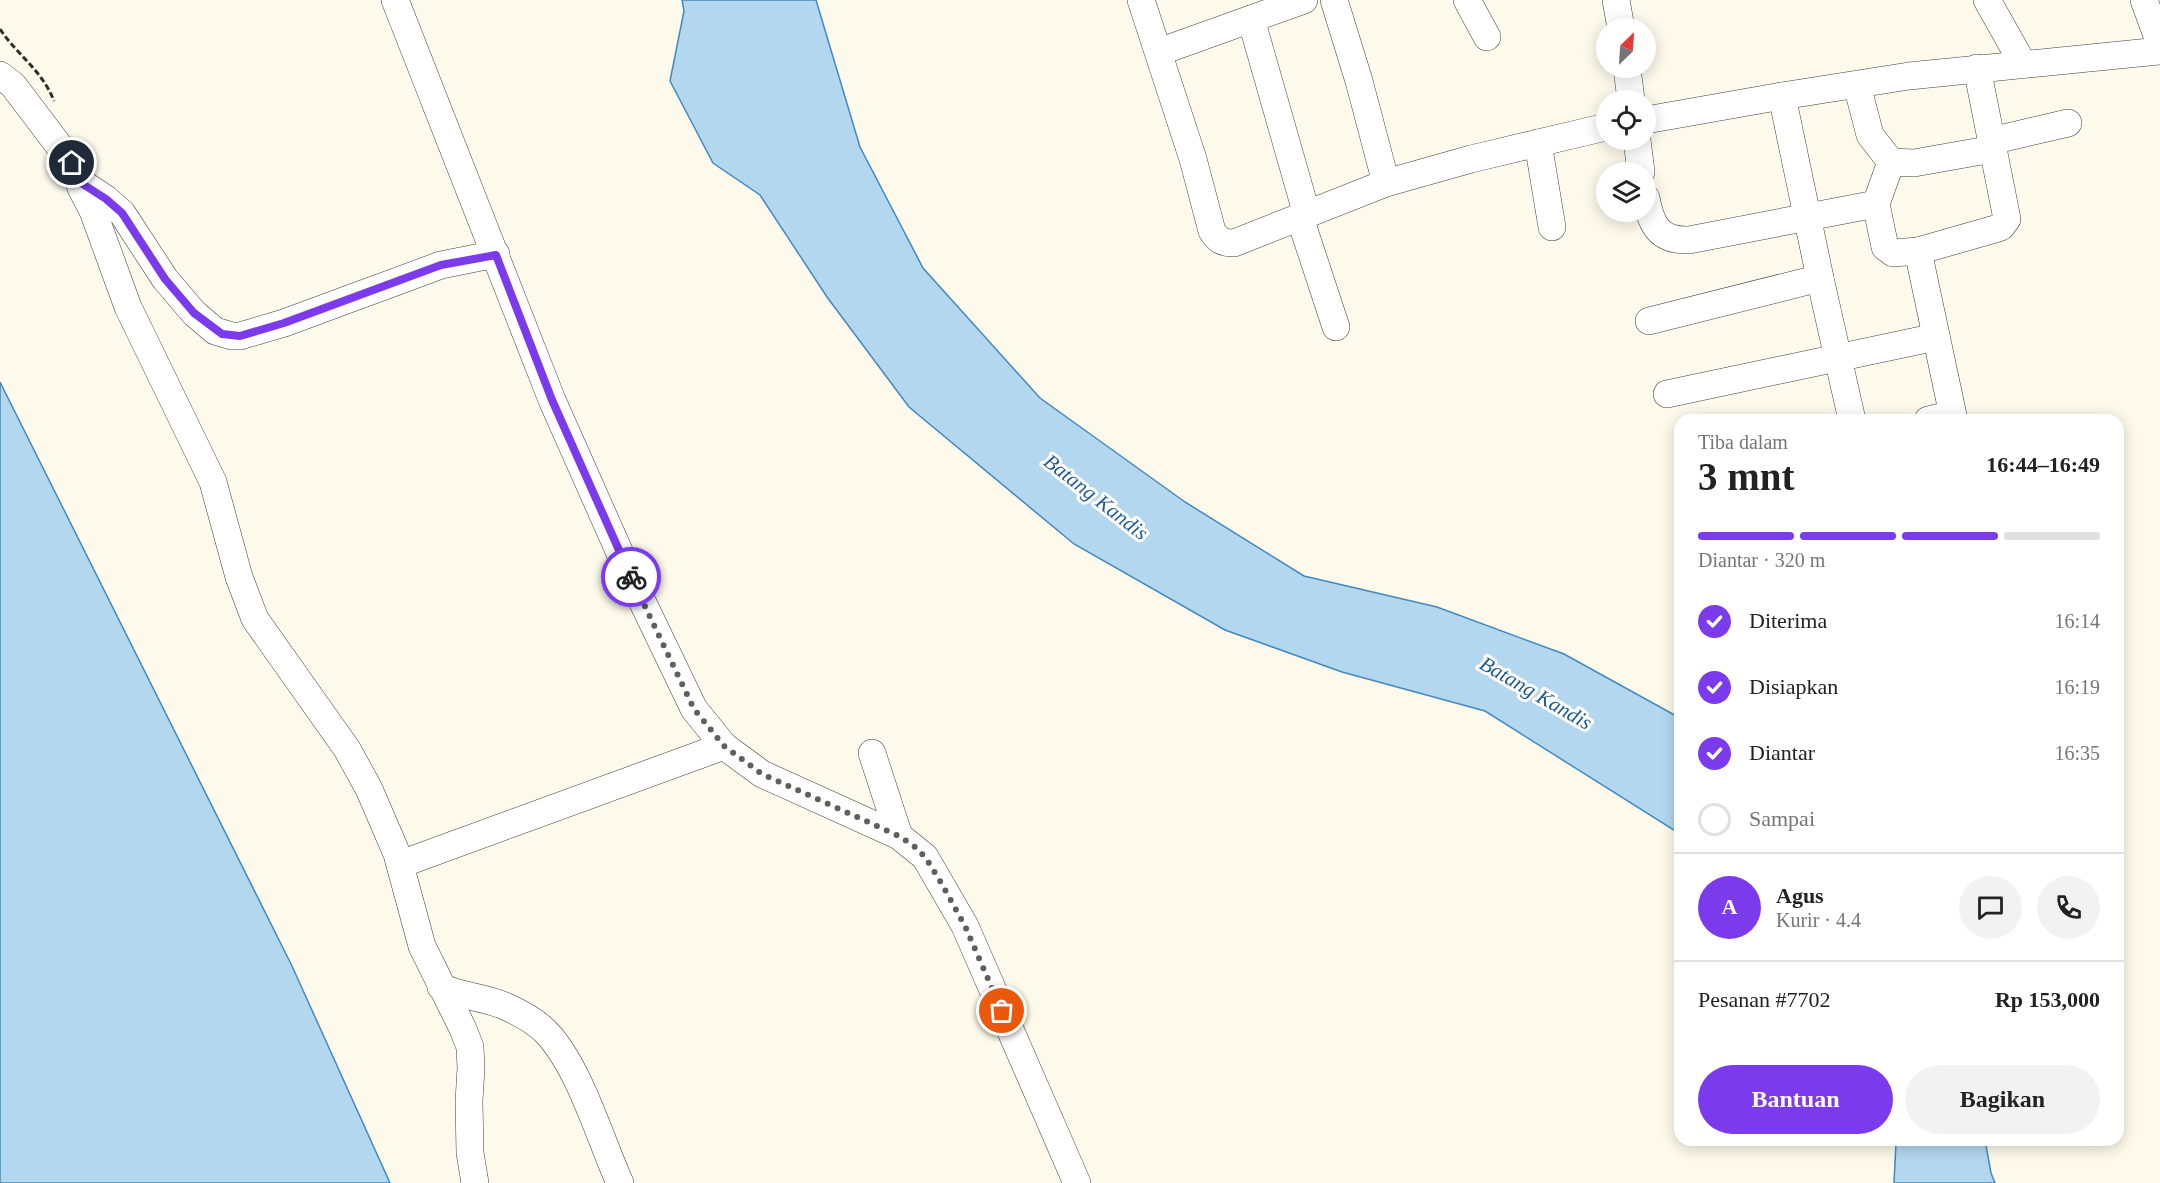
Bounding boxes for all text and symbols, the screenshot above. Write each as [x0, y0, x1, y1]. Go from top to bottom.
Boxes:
north arrow [1596, 18, 1656, 78]
map controls [1596, 18, 1656, 222]
button: locate [1596, 90, 1656, 150]
pin [46, 137, 97, 188]
icon: home [55, 146, 88, 179]
button: layers [1596, 162, 1656, 222]
text: Tiba dalam [1698, 431, 1788, 453]
water label: Batang Kandis [1039, 449, 1153, 545]
text: 16:44–16:49 [1986, 452, 2100, 477]
text: 3 mnt [1698, 455, 1794, 498]
courier [601, 547, 661, 607]
text: Diantar · 320 m [1698, 549, 1825, 571]
icon: bike [615, 561, 648, 594]
icon: check [1698, 605, 1731, 638]
text: Diterima [1749, 608, 1827, 633]
text: 16:14 [2054, 610, 2100, 632]
water label: Batang Kandis [1476, 651, 1596, 735]
icon: check [1698, 671, 1731, 704]
text: Disiapkan [1749, 674, 1838, 699]
text: 16:19 [2054, 676, 2100, 698]
icon: check [1698, 737, 1731, 770]
text: Diantar [1749, 740, 1815, 765]
text: 16:35 [2054, 742, 2100, 764]
text: Sampai [1749, 806, 1815, 831]
button: chat [1959, 876, 2022, 939]
button: phone [2037, 876, 2100, 939]
text: Agus [1776, 883, 1824, 908]
text: A [1722, 894, 1737, 919]
text: Kurir · 4.4 [1776, 909, 1861, 931]
pin [976, 985, 1027, 1036]
text: Pesanan #7702 [1698, 987, 1831, 1012]
text: Rp 153,000 [1995, 987, 2100, 1012]
icon: bag [985, 994, 1018, 1027]
button: Bantuan [1698, 1065, 1893, 1134]
button: Bagikan [1905, 1065, 2100, 1134]

